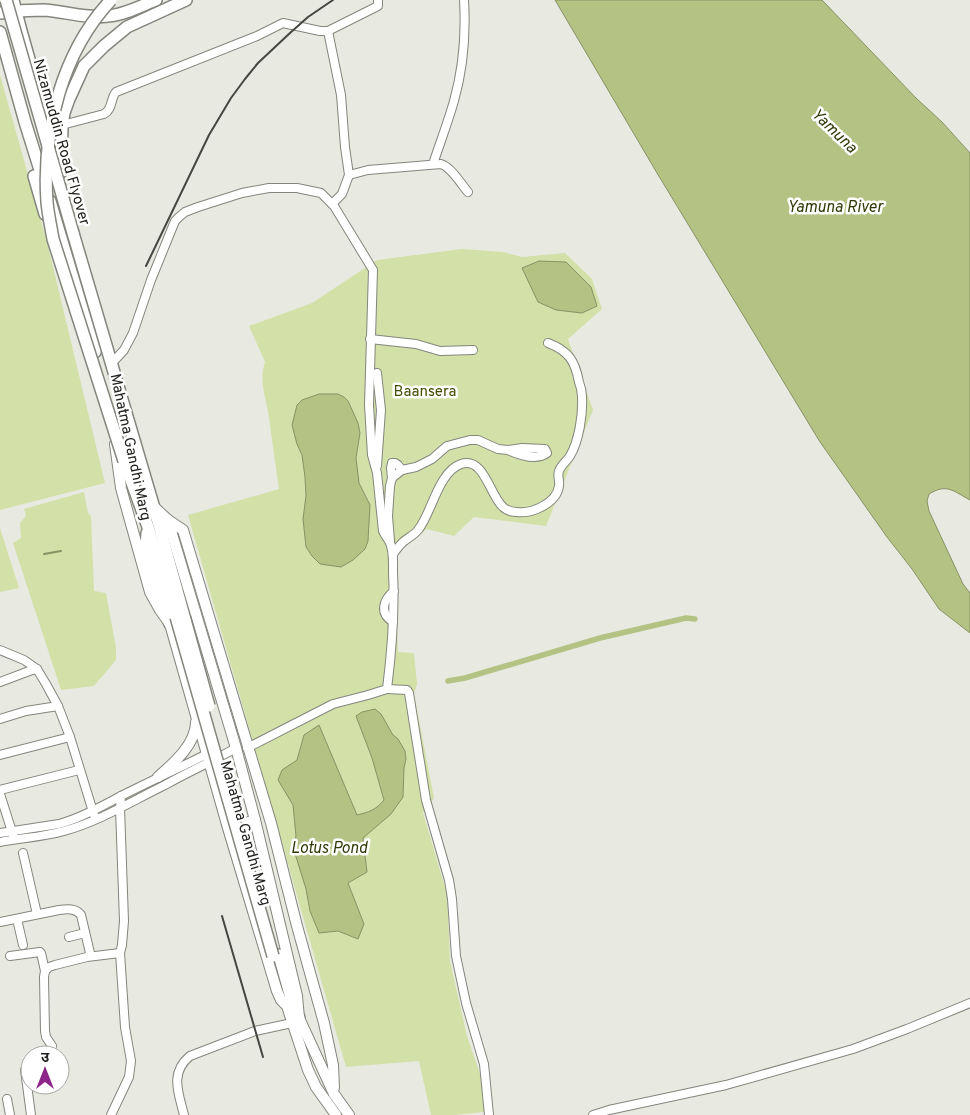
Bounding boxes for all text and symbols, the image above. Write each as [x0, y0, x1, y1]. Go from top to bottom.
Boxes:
street label: Nizamuddin Road Flyover [28, 57, 93, 228]
water label: Yamuna [807, 105, 861, 158]
water label: Yamuna River [787, 198, 885, 218]
street label: Mahatma Gandhi Marg [105, 372, 154, 523]
park label: Baansera [394, 383, 457, 402]
street label: Mahatma Gandhi Marg [215, 759, 274, 908]
water label: Lotus Pond [291, 839, 368, 859]
north arrow [20, 1045, 70, 1095]
text: उ [41, 1050, 50, 1067]

